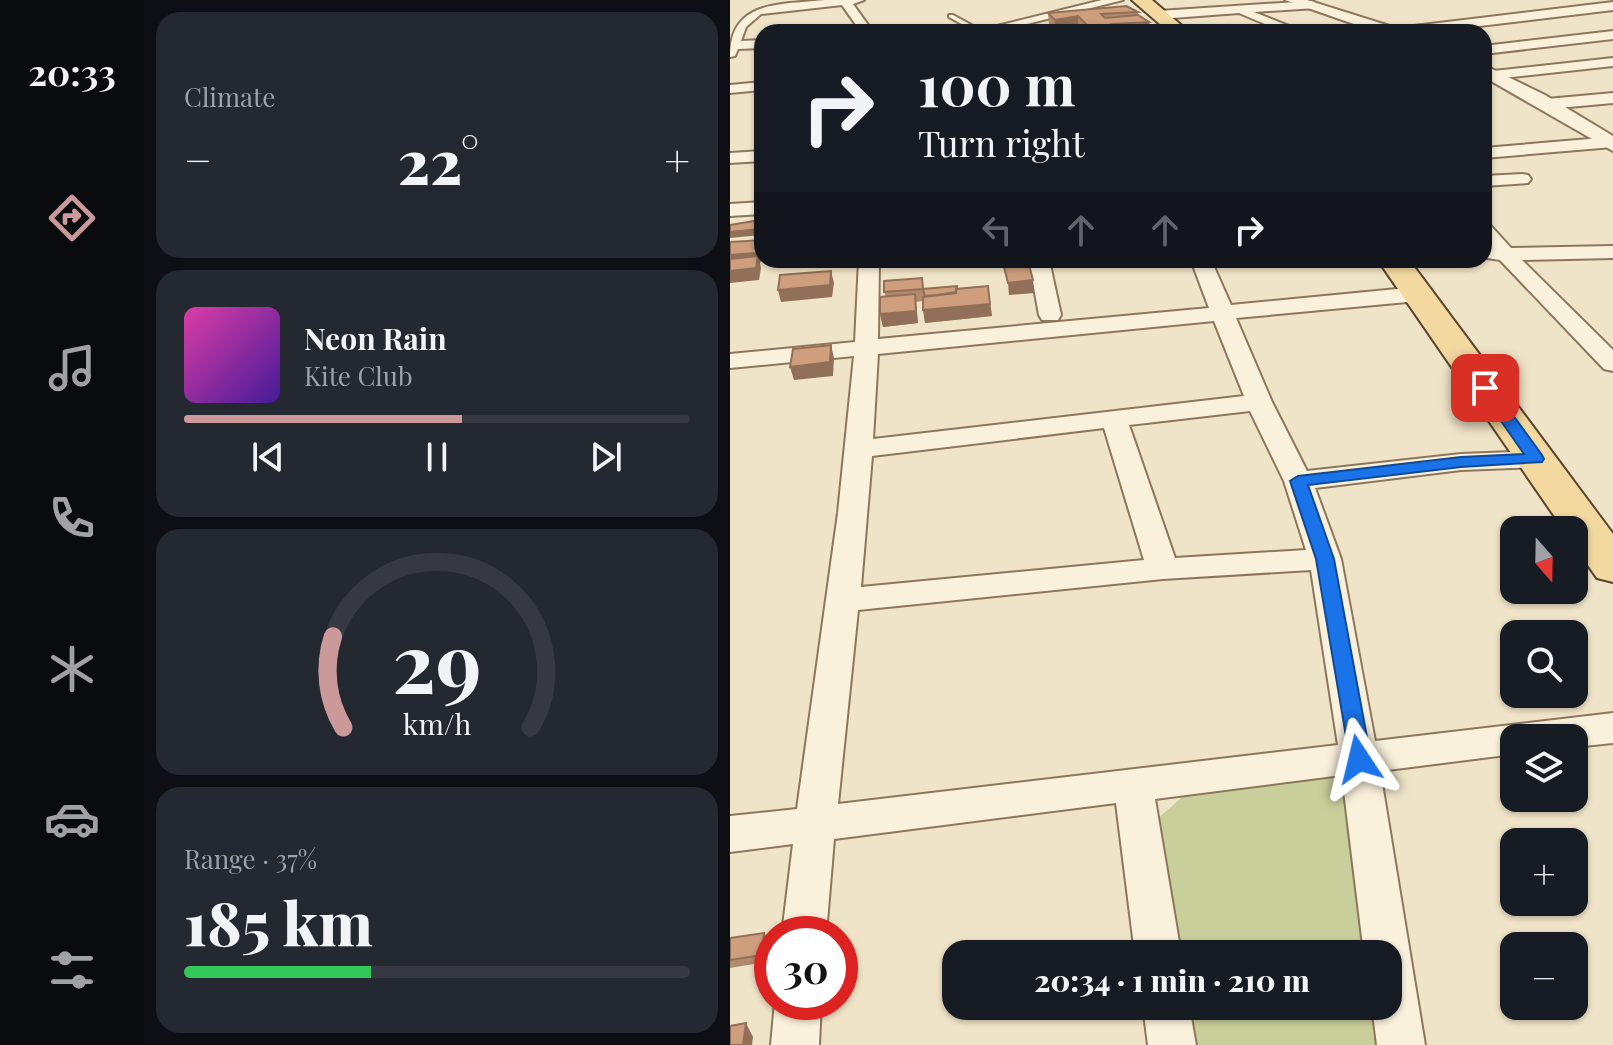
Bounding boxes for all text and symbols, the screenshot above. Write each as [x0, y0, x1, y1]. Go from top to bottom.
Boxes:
text: 100 m [918, 46, 1075, 121]
text: 20:33 [28, 47, 116, 95]
icon: right [786, 56, 890, 160]
text: Climate [184, 79, 275, 114]
text: Turn right [918, 118, 1085, 166]
text: 22° [398, 119, 479, 199]
text: − [184, 129, 212, 188]
text: + [664, 129, 690, 188]
icon: directions [44, 190, 100, 246]
icon: left [975, 208, 1019, 252]
icon: ahead [1059, 208, 1103, 252]
icon: ahead [1143, 208, 1187, 252]
icon: right [1227, 208, 1271, 252]
text: Neon Rain [304, 318, 447, 358]
icon: music [44, 340, 100, 396]
pin [1451, 354, 1519, 422]
text: Kite Club [304, 358, 413, 393]
icon: arrive [1463, 366, 1507, 410]
icon: previous [246, 435, 290, 479]
icon: pause [415, 435, 459, 479]
icon: next [584, 435, 628, 479]
icon: phone [44, 490, 100, 546]
north arrow [1500, 516, 1588, 604]
map controls [1500, 516, 1588, 1020]
text: 29 [392, 603, 482, 714]
button: search [1500, 620, 1588, 708]
icon: climate [44, 641, 100, 697]
text: km/h [403, 704, 471, 742]
position arrow [1317, 717, 1401, 801]
button: layers [1500, 724, 1588, 812]
icon: car [44, 791, 100, 847]
button: + [1500, 828, 1588, 916]
text: Range · 37% [184, 841, 317, 876]
text: 185 km [184, 881, 373, 961]
speed limit sign: 30 [754, 916, 858, 1020]
button: − [1500, 932, 1588, 1020]
icon: filters [44, 942, 100, 998]
text: 20:34 · 1 min · 210 m [1034, 960, 1310, 1000]

